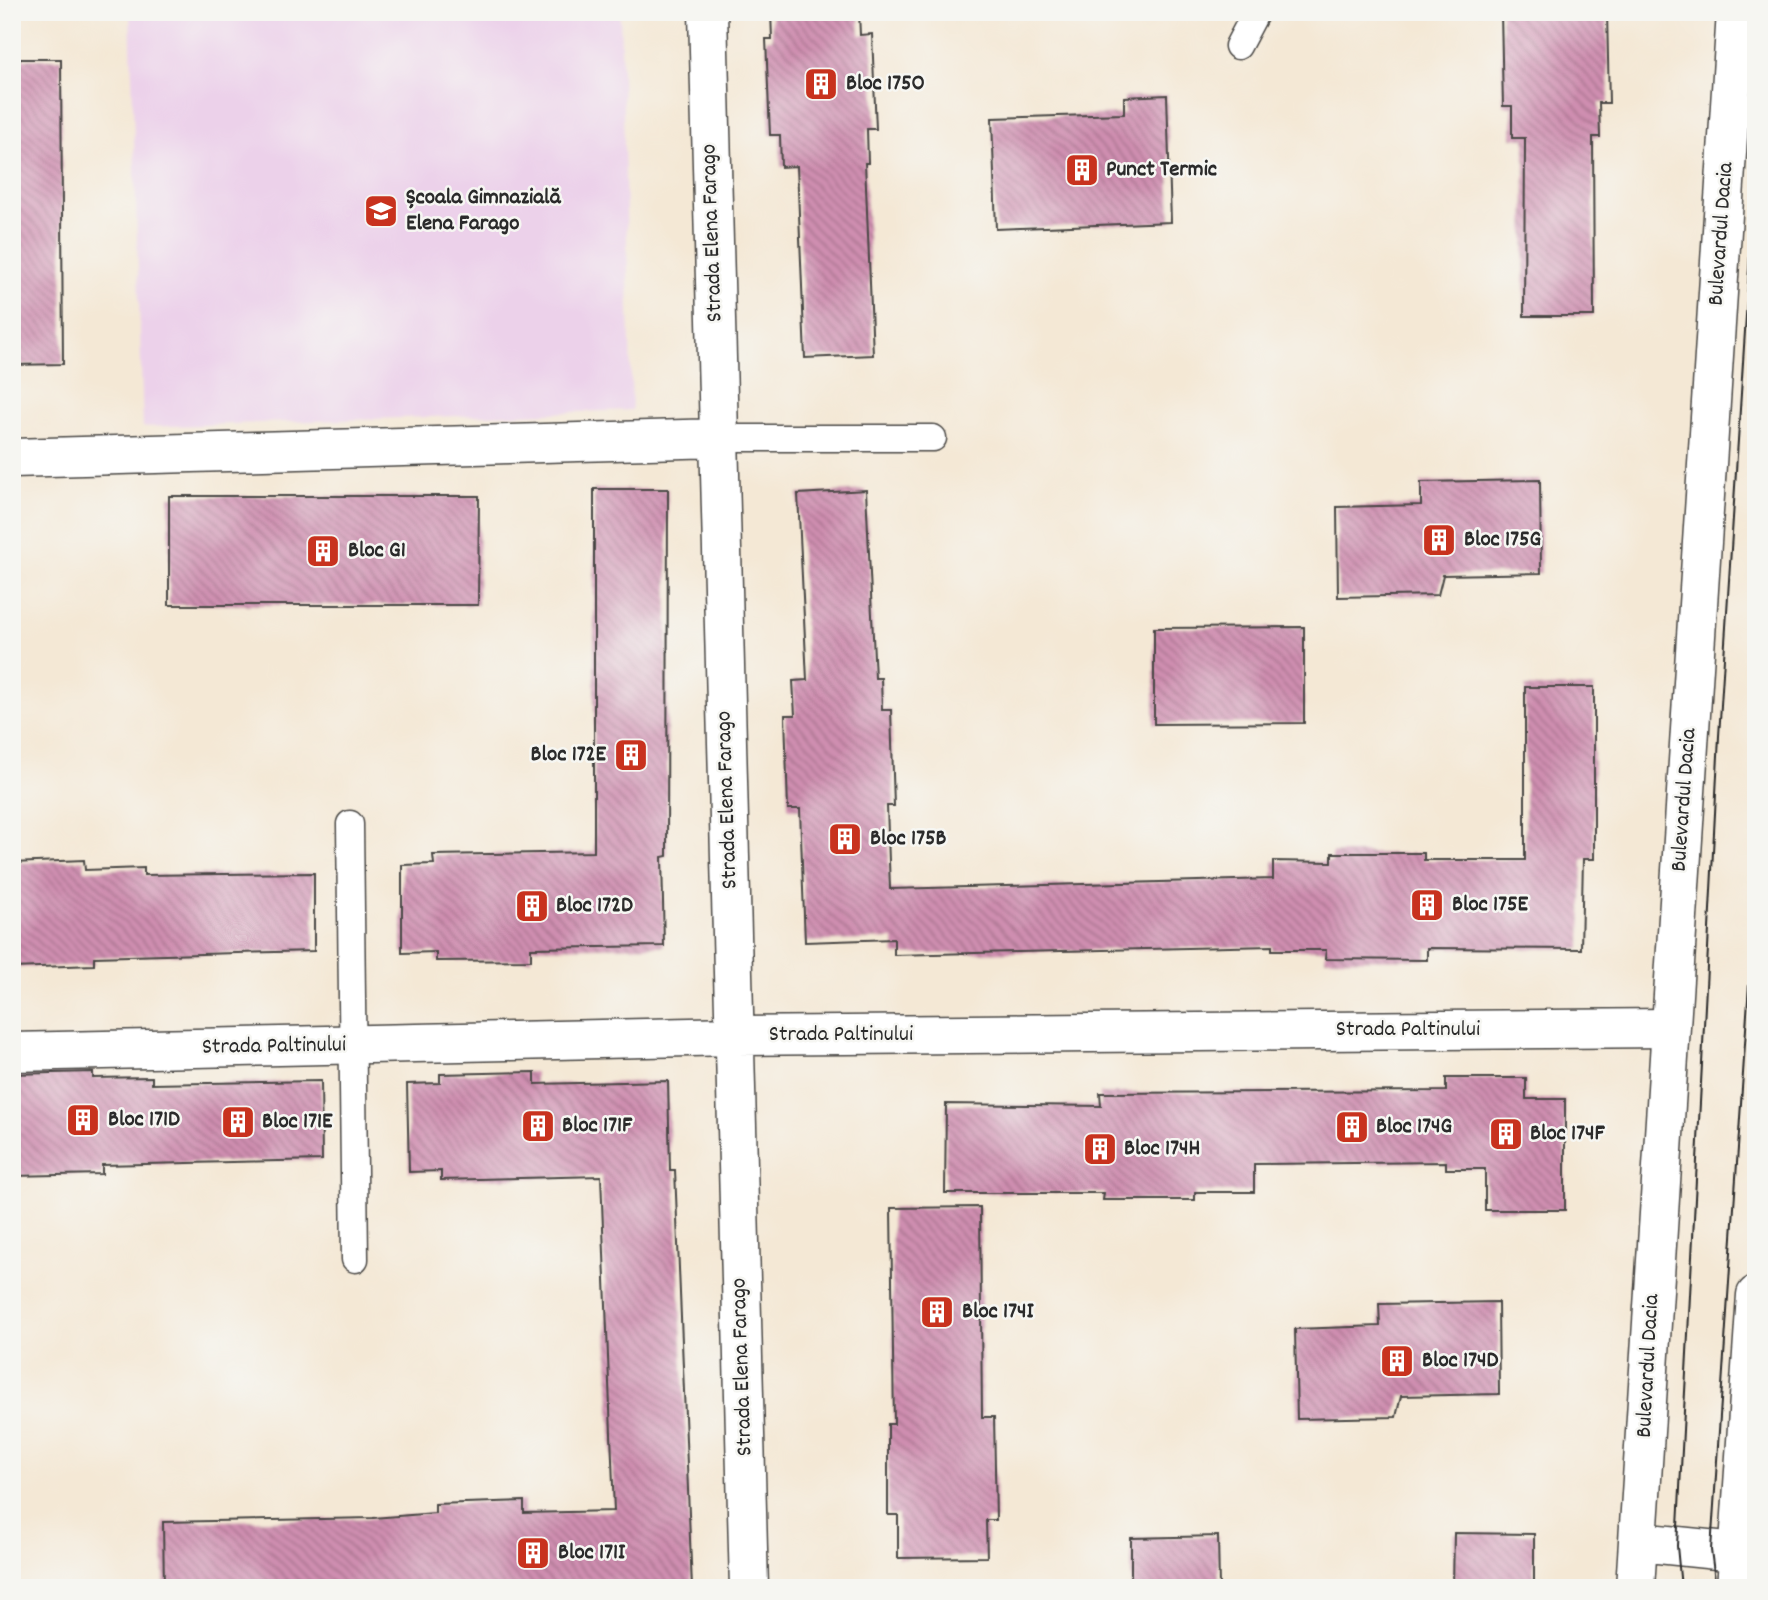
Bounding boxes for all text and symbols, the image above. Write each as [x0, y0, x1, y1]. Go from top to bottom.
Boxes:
building icon: Bloc 175O [802, 65, 840, 103]
place label: Bloc 175O [846, 68, 925, 101]
street label: Strada Elena Farago [693, 143, 733, 323]
building icon: Punct Termic [1063, 151, 1101, 189]
place label: Punct Termic [1106, 154, 1217, 187]
street label: Bulevardul Dacia [1701, 160, 1744, 307]
place label: Școala Gimnazială Elena Farago [406, 182, 561, 241]
school or university icon: Școala Gimnazială Elena Farago [362, 192, 400, 230]
building icon: Bloc 175G [1420, 521, 1458, 559]
place label: Bloc 175G [1464, 524, 1542, 557]
building icon: Bloc G1 [304, 532, 342, 570]
place label: Bloc G1 [348, 535, 406, 568]
street label: Strada Elena Farago [708, 710, 748, 890]
street label: Bulevardul Dacia [1664, 726, 1707, 873]
building icon: Bloc 172E [612, 736, 650, 774]
place label: Bloc 172E [531, 739, 607, 772]
building icon: Bloc 175B [826, 820, 864, 858]
place label: Bloc 175B [870, 823, 947, 856]
building icon: Bloc 175E [1408, 886, 1446, 924]
building icon: Bloc 172D [513, 887, 551, 925]
place label: Bloc 175E [1452, 889, 1529, 922]
place label: Bloc 172D [556, 890, 633, 923]
street label: Strada Paltinului [1336, 1014, 1480, 1047]
street label: Strada Paltinului [769, 1019, 913, 1052]
street label: Strada Paltinului [202, 1029, 346, 1065]
building icon: Bloc 171D [64, 1101, 102, 1139]
building icon: Bloc 171E [219, 1103, 257, 1141]
place label: Bloc 171D [108, 1104, 180, 1137]
place label: Bloc 171E [262, 1106, 333, 1139]
building icon: Bloc 171F [519, 1107, 557, 1145]
building icon: Bloc 174G [1333, 1108, 1371, 1146]
place label: Bloc 171F [562, 1110, 633, 1143]
place label: Bloc 174G [1376, 1111, 1453, 1144]
building icon: Bloc 174F [1487, 1115, 1525, 1153]
place label: Bloc 174F [1530, 1118, 1606, 1151]
building icon: Bloc 174H [1081, 1130, 1119, 1168]
place label: Bloc 174H [1124, 1133, 1200, 1166]
street label: Strada Elena Farago [723, 1277, 763, 1457]
street label: Bulevardul Dacia [1629, 1292, 1669, 1439]
building icon: Bloc 174I [918, 1293, 956, 1331]
place label: Bloc 174I [962, 1296, 1035, 1329]
building icon: Bloc 174D [1378, 1342, 1416, 1380]
place label: Bloc 174D [1422, 1345, 1499, 1378]
building icon: Bloc 171I [514, 1534, 552, 1572]
place label: Bloc 171I [558, 1537, 626, 1570]

